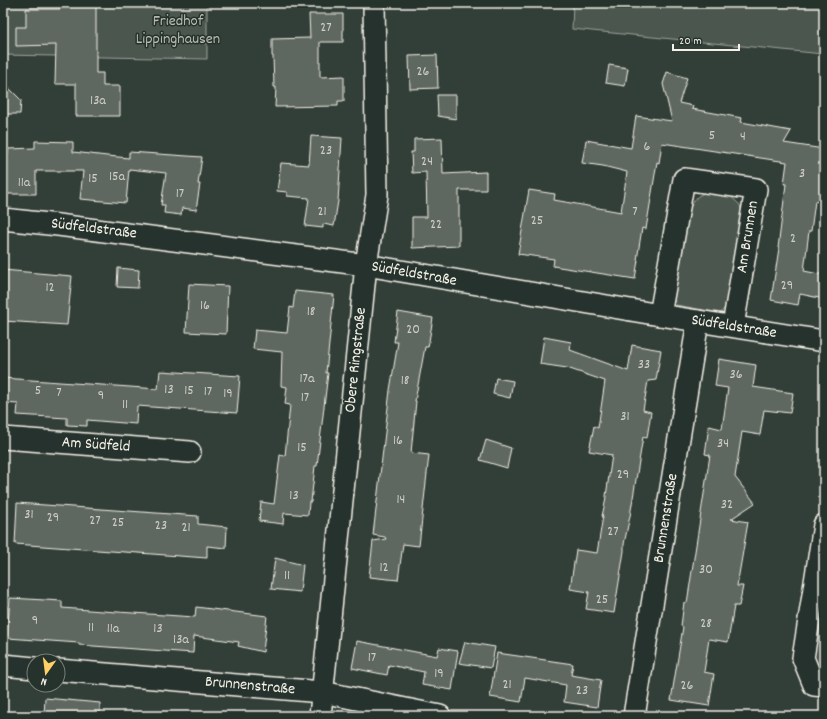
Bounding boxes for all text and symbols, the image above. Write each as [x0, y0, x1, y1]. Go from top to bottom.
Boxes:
park label: Friedhof Lippinghausen [136, 10, 220, 51]
house number: 27 [320, 18, 332, 38]
scale bar [673, 26, 739, 52]
text: 20 m [679, 33, 702, 50]
house number: 26 [417, 62, 430, 82]
house number: 13a [90, 91, 106, 111]
house number: 5 [709, 126, 715, 146]
house number: 4 [740, 127, 746, 147]
house number: 6 [644, 137, 651, 157]
house number: 23 [320, 141, 332, 161]
house number: 24 [421, 152, 433, 172]
house number: 3 [799, 164, 805, 184]
house number: 15a [109, 167, 125, 187]
house number: 15 [88, 169, 98, 189]
house number: 11a [18, 173, 31, 193]
house number: 17 [176, 184, 184, 204]
street label: Am Brunnen [731, 199, 765, 275]
house number: 21 [317, 202, 327, 222]
house number: 7 [632, 202, 638, 222]
house number: 25 [531, 211, 543, 231]
street label: Südfeldstraße [50, 212, 138, 246]
house number: 22 [430, 215, 442, 235]
house number: 2 [790, 229, 796, 249]
street label: Südfeldstraße [370, 255, 458, 293]
house number: 29 [781, 276, 793, 296]
house number: 12 [45, 278, 55, 298]
house number: 16 [200, 296, 210, 316]
house number: 18 [307, 302, 316, 322]
street label: Obere Ringstraße [339, 306, 373, 414]
street label: Südfeldstraße [690, 309, 778, 345]
house number: 20 [406, 320, 420, 340]
house number: 33 [638, 355, 650, 375]
house number: 36 [729, 365, 743, 385]
house number: 17a [300, 369, 315, 389]
house number: 18 [401, 371, 410, 391]
house number: 13 [164, 380, 174, 400]
house number: 5 [35, 381, 41, 401]
house number: 15 [184, 381, 194, 401]
house number: 17 [204, 382, 212, 402]
house number: 7 [56, 383, 62, 403]
house number: 19 [223, 384, 233, 404]
house number: 9 [98, 386, 104, 406]
house number: 17 [301, 388, 309, 408]
house number: 11 [122, 395, 128, 415]
house number: 31 [620, 407, 630, 427]
street label: Am Südfeld [61, 431, 131, 459]
house number: 16 [393, 431, 403, 451]
house number: 34 [717, 434, 729, 454]
house number: 15 [297, 438, 307, 458]
house number: 29 [617, 465, 629, 485]
street label: Brunnenstraße [648, 472, 684, 564]
house number: 13 [289, 486, 299, 506]
house number: 14 [397, 490, 405, 510]
house number: 32 [721, 495, 733, 515]
house number: 31 [24, 505, 34, 525]
house number: 29 [47, 508, 59, 528]
house number: 27 [89, 511, 101, 531]
house number: 25 [112, 513, 124, 533]
house number: 23 [155, 516, 167, 536]
house number: 21 [181, 518, 191, 538]
house number: 27 [607, 522, 619, 542]
house number: 12 [379, 558, 389, 578]
house number: 30 [699, 560, 713, 580]
house number: 11 [284, 566, 290, 586]
house number: 25 [596, 590, 608, 610]
house number: 9 [32, 611, 38, 631]
house number: 28 [700, 614, 712, 634]
house number: 11 [88, 618, 94, 638]
house number: 11a [107, 619, 120, 639]
house number: 13 [153, 619, 163, 639]
house number: 13a [173, 630, 189, 650]
house number: 17 [368, 648, 376, 668]
north arrow [26, 653, 66, 693]
house number: 19 [434, 664, 444, 684]
street label: Brunnenstraße [204, 671, 296, 701]
text: N [39, 672, 49, 689]
house number: 21 [502, 675, 512, 695]
house number: 26 [681, 676, 694, 696]
house number: 23 [576, 681, 588, 701]

